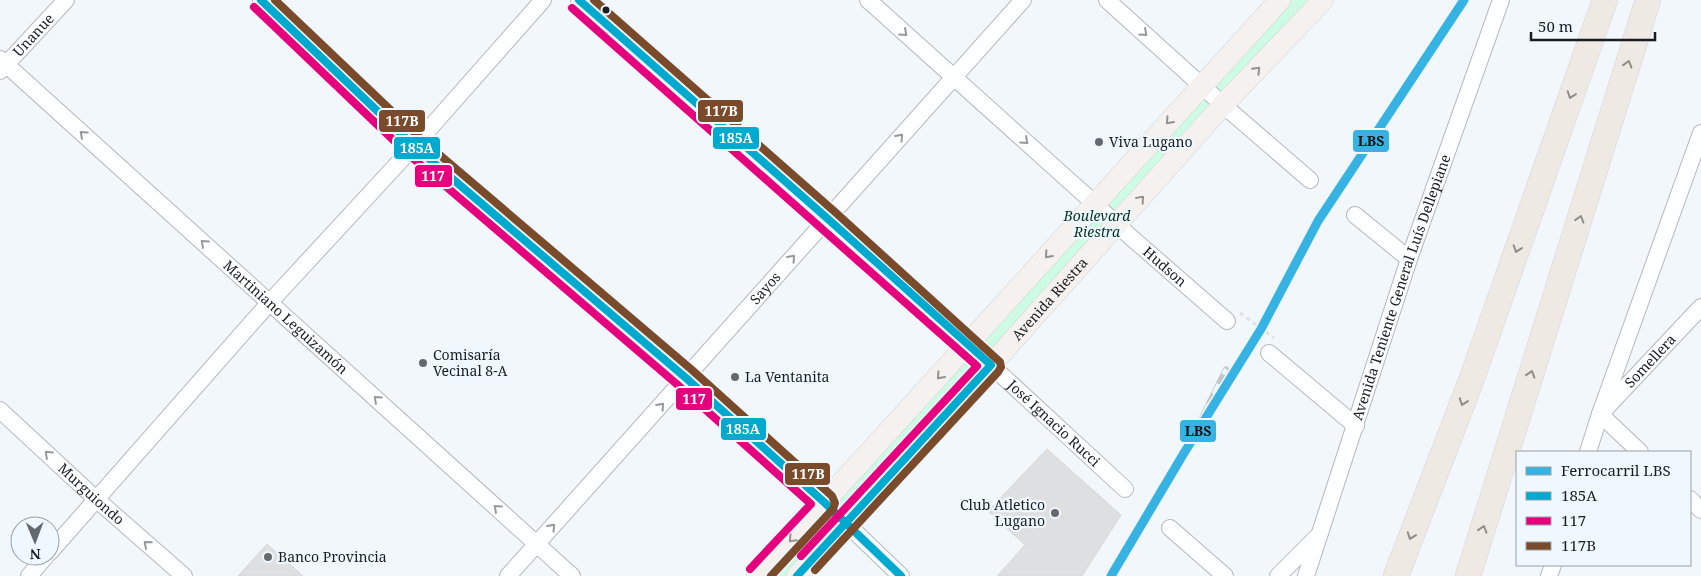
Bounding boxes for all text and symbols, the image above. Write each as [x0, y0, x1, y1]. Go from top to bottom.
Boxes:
unlabelled marker [601, 5, 611, 15]
street label: Unanue [8, 9, 58, 60]
scale bar [1531, 10, 1655, 42]
text: 50 m [1538, 16, 1573, 36]
one-way arrow [898, 27, 907, 36]
one-way arrow [1138, 27, 1147, 36]
one-way arrow [1622, 60, 1632, 69]
one-way arrow [1251, 66, 1260, 75]
one-way arrow [1567, 91, 1577, 99]
line badge: 117B [697, 99, 744, 123]
text: 117B [704, 101, 738, 120]
line badge: 117B [378, 109, 426, 133]
text: 117B [385, 111, 419, 130]
one-way arrow [1166, 115, 1175, 124]
line badge: 185A [712, 126, 760, 150]
text: 185A [719, 128, 754, 147]
line badge: LBS [1352, 129, 1390, 153]
one-way arrow [80, 131, 89, 140]
text: LBS [1358, 131, 1384, 150]
place label: Viva Lugano [1109, 132, 1193, 151]
one-way arrow [895, 134, 904, 143]
one-way arrow [1019, 135, 1028, 144]
line badge: 185A [393, 136, 441, 160]
marker: Viva Lugano [1093, 136, 1105, 148]
text: 185A [400, 138, 435, 157]
street label: Avenida Teniente General Luís Dellepiane [1347, 152, 1454, 423]
line badge: 117 [414, 164, 453, 188]
text: 117 [421, 166, 445, 185]
one-way arrow [1135, 195, 1144, 204]
park label: Boulevard Riestra [1063, 206, 1131, 241]
one-way arrow [1574, 216, 1584, 224]
one-way arrow [200, 240, 209, 249]
street label: Hudson [1139, 242, 1191, 291]
one-way arrow [1513, 244, 1523, 252]
one-way arrow [1045, 249, 1054, 258]
street label: Avenida Riestra [1007, 253, 1092, 344]
one-way arrow [786, 255, 795, 264]
street label: Martiniano Leguizamón [220, 256, 352, 378]
street label: Sayos [745, 268, 785, 308]
street label: Somellera [1620, 330, 1680, 391]
place label: Comisaría Vecinal 8-A [433, 345, 508, 380]
marker: Comisaría Vecinal 8-A [417, 357, 429, 369]
place label: La Ventanita [745, 367, 830, 386]
one-way arrow [937, 370, 946, 379]
marker: La Ventanita [729, 371, 741, 383]
one-way arrow [1526, 371, 1536, 379]
street label: José Ignacio Rucci [1003, 375, 1105, 471]
line badge: 117 [675, 387, 713, 411]
text: 117 [682, 389, 706, 408]
one-way arrow [373, 396, 382, 405]
one-way arrow [1459, 397, 1469, 406]
one-way arrow [655, 402, 664, 411]
line badge: 185A [720, 417, 767, 441]
text: 185A [726, 419, 761, 438]
line badge: LBS [1179, 419, 1217, 443]
text: LBS [1185, 421, 1211, 440]
one-way arrow [44, 451, 53, 460]
legend [1516, 451, 1691, 566]
street label: Murguiondo [54, 459, 129, 529]
text: Ferrocarril LBS [1561, 460, 1671, 480]
line badge: 117B [784, 462, 831, 486]
text: 117B [791, 464, 825, 483]
text: 185A [1561, 485, 1597, 505]
place label: Club Atletico Lugano [960, 495, 1045, 530]
one-way arrow [494, 505, 503, 514]
marker: Club Atletico Lugano [1049, 507, 1061, 519]
text: 117 [1561, 510, 1586, 530]
north arrow [10, 516, 60, 566]
one-way arrow [546, 523, 555, 532]
one-way arrow [1477, 526, 1487, 534]
one-way arrow [1407, 531, 1417, 540]
one-way arrow [788, 533, 797, 542]
text: 117B [1561, 535, 1596, 555]
one-way arrow [144, 541, 153, 550]
text: N [30, 545, 41, 564]
place label: Banco Provincia [278, 547, 387, 566]
marker: Banco Provincia [262, 551, 274, 563]

